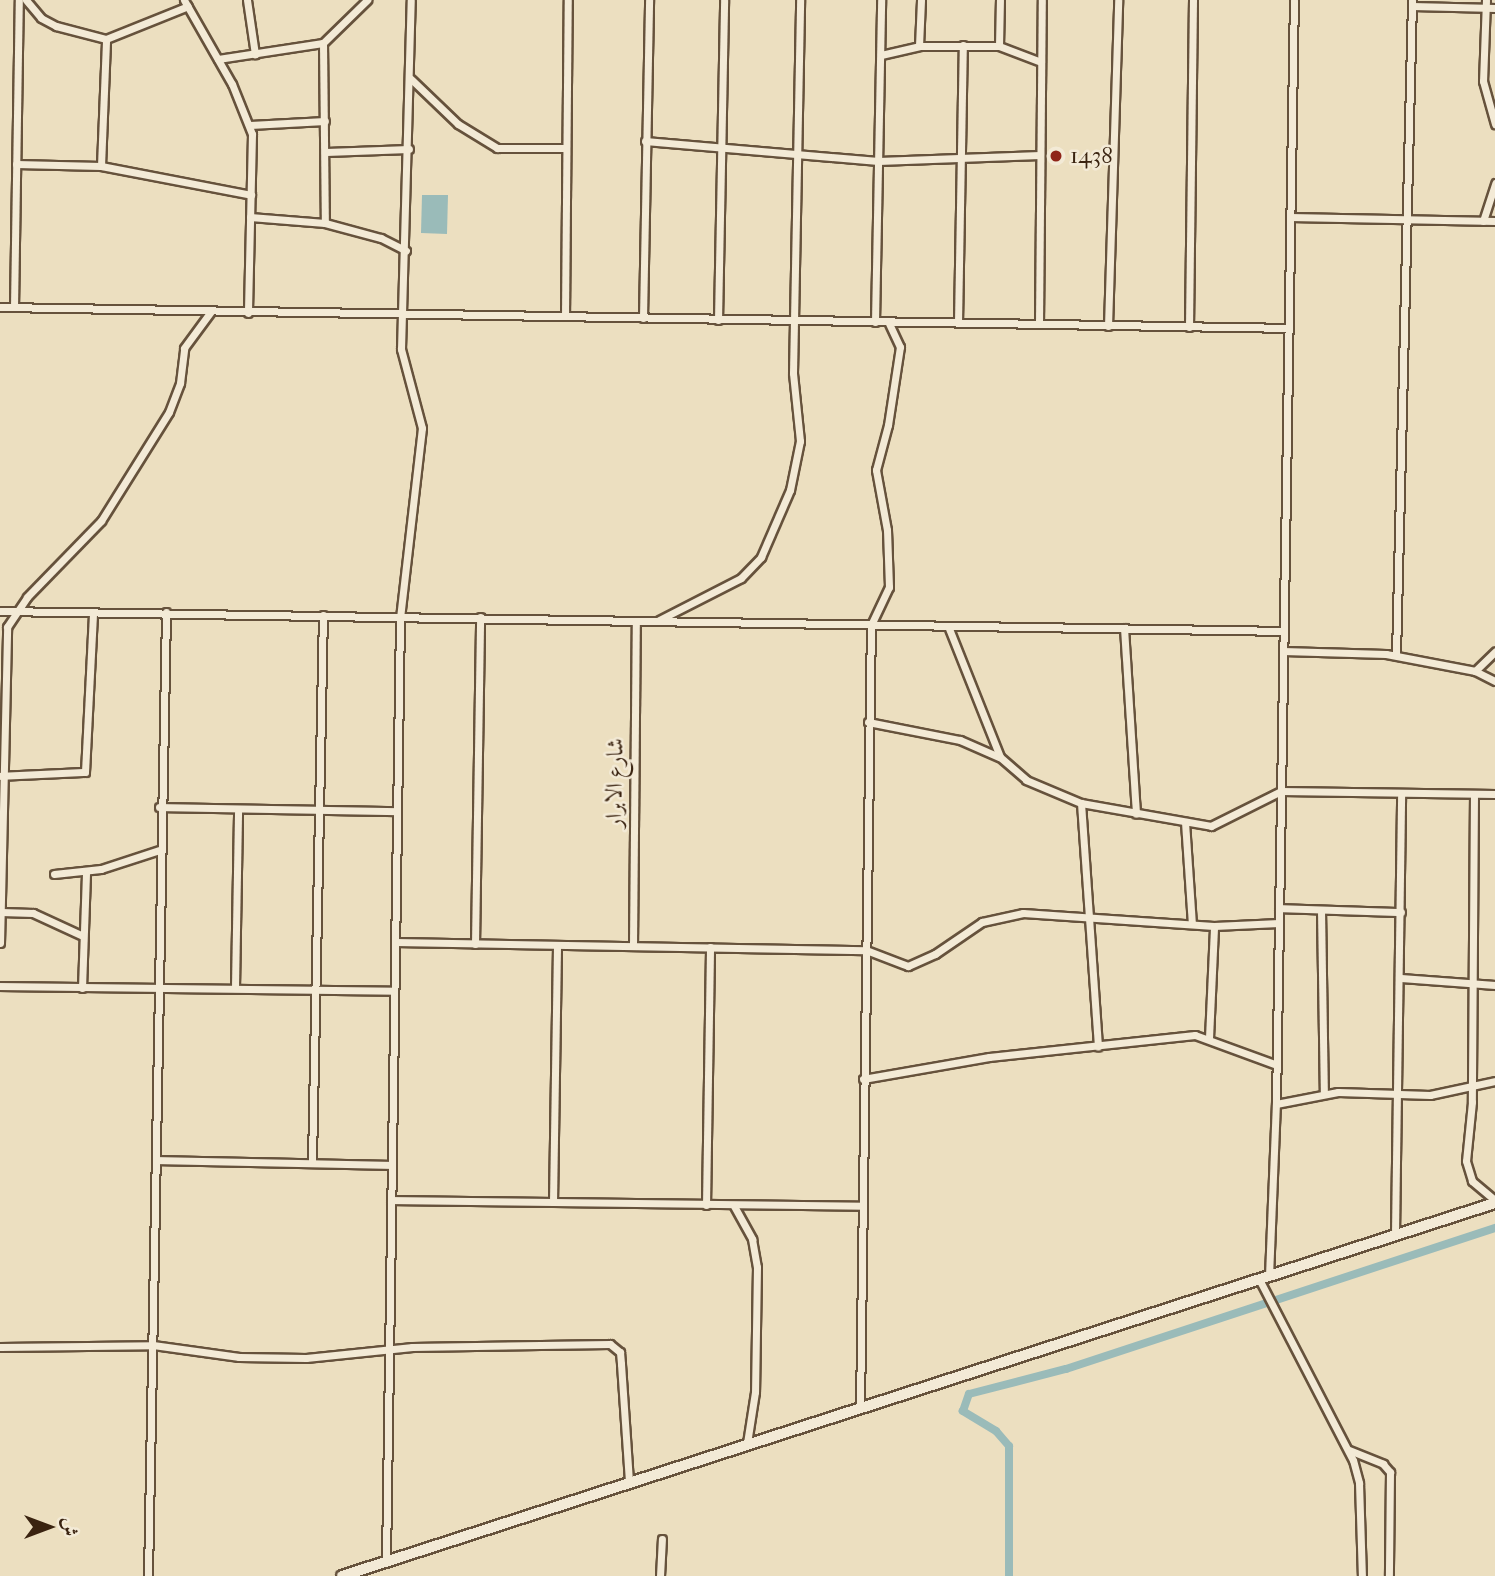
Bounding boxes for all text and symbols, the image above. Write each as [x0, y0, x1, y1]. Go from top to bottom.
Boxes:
place label: 1438 [1070, 142, 1113, 170]
marker: 1438 [1048, 148, 1064, 164]
street label: شارع الابرار [600, 738, 630, 828]
north arrow [14, 1492, 84, 1562]
text: ش [59, 1518, 81, 1536]

